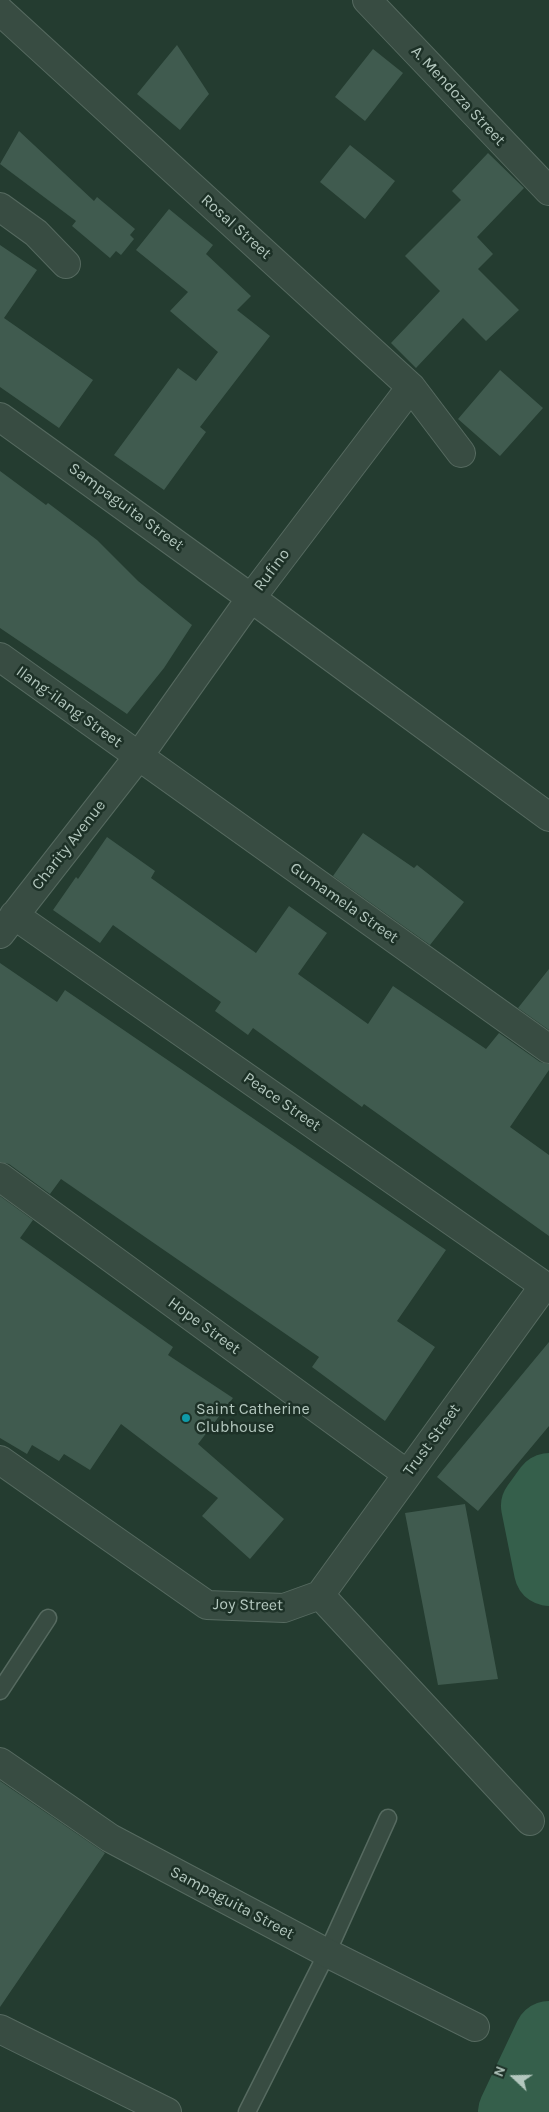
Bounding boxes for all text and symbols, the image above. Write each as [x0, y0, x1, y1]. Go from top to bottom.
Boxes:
street label: A. Mendoza Street [407, 42, 509, 150]
street label: Rosal Street [197, 190, 275, 264]
street label: Sampaguita Street [65, 459, 187, 555]
street label: Rufino [250, 545, 294, 595]
street label: Ilang-ilang Street [12, 662, 126, 752]
street label: Charity Avenue [28, 796, 110, 894]
street label: Gumamela Street [286, 858, 402, 948]
street label: Peace Street [240, 1068, 324, 1136]
street label: Hope Street [164, 1293, 244, 1359]
place label: Saint Catherine Clubhouse [196, 1399, 310, 1437]
street label: Trust Street [399, 1400, 465, 1480]
marker: Saint Catherine Clubhouse [180, 1412, 192, 1424]
street label: Joy Street [213, 1595, 283, 1615]
street label: Sampaguita Street [167, 1862, 297, 1944]
north arrow [489, 2052, 539, 2102]
text: N [490, 2064, 509, 2079]

